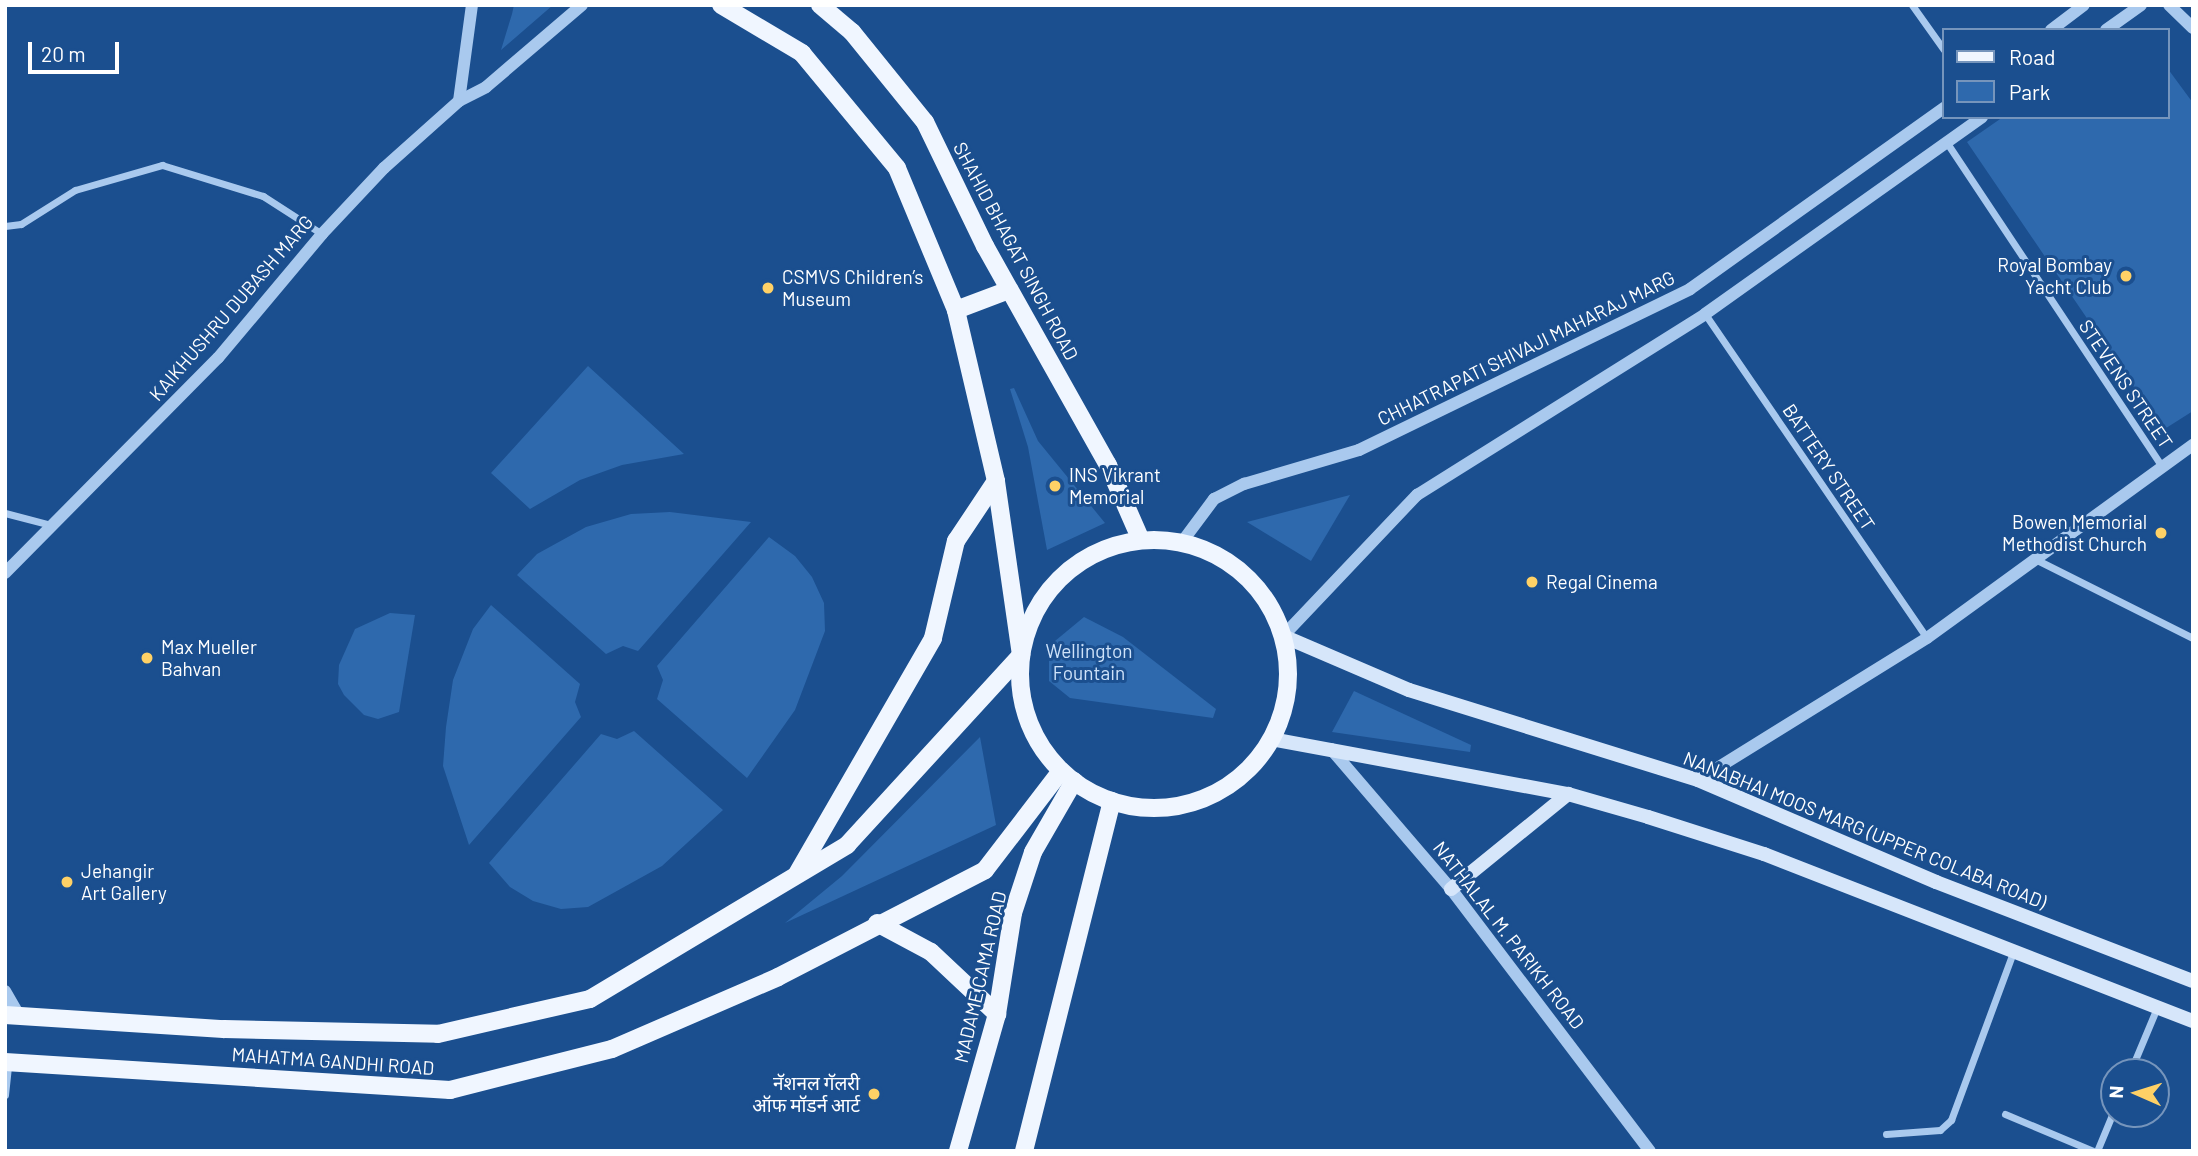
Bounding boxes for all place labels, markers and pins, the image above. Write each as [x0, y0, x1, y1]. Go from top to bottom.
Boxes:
place label: Royal Bombay Yacht Club [1997, 254, 2112, 298]
place label: CSMVS Children’s Museum [782, 266, 923, 310]
marker: Royal Bombay Yacht Club [2118, 268, 2134, 284]
marker: CSMVS Children’s Museum [760, 280, 776, 296]
place label: INS Vikrant Memorial [1069, 464, 1161, 508]
marker: INS Vikrant Memorial [1047, 478, 1063, 494]
place label: Bowen Memorial Methodist Church [2002, 511, 2147, 555]
marker: Bowen Memorial Methodist Church [2153, 525, 2169, 541]
place label: Regal Cinema [1546, 571, 1658, 593]
marker: Regal Cinema [1524, 574, 1540, 590]
place label: Max Mueller Bahvan [161, 636, 257, 680]
marker: Max Mueller Bahvan [139, 650, 155, 666]
place label: Jehangir Art Gallery [81, 860, 167, 904]
marker: Jehangir Art Gallery [59, 874, 75, 890]
place label: नॅशनल गॅलरी ऑफ मॉडर्न आर्ट [752, 1072, 860, 1116]
marker: नॅशनल गॅलरी ऑफ मॉडर्न आर्ट [866, 1086, 882, 1102]

